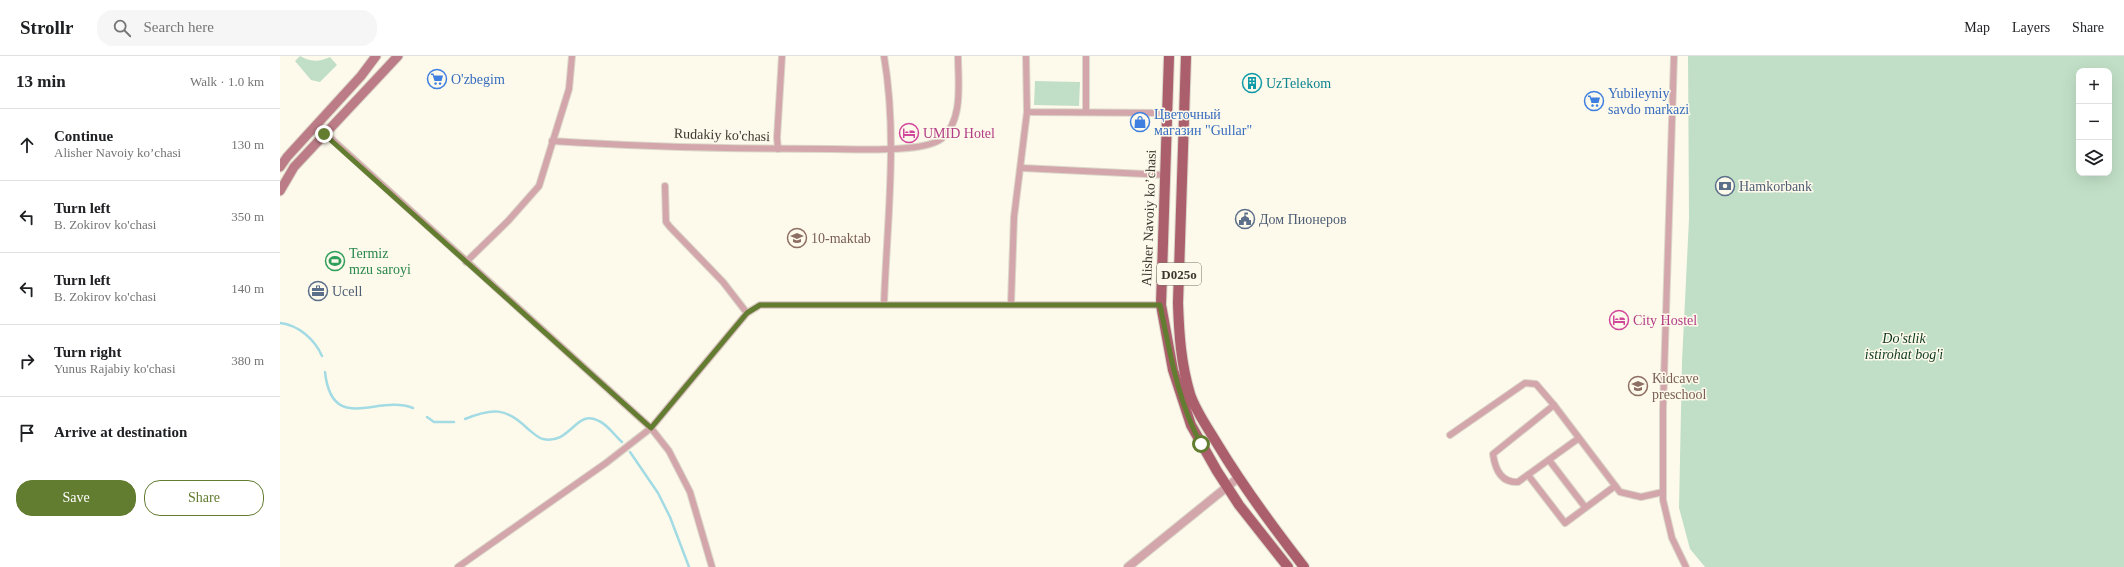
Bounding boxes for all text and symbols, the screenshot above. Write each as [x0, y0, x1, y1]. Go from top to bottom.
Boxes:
search box [97, 10, 377, 46]
text: Strollr [20, 17, 73, 38]
icon: search [111, 17, 133, 39]
text: Search here [143, 19, 214, 35]
text: Map [1964, 20, 1990, 35]
text: Layers [2012, 20, 2050, 35]
text: Share [2072, 20, 2104, 35]
supermarket icon: O'zbegim [426, 68, 448, 90]
map controls [2076, 68, 2112, 176]
button: + [2076, 68, 2112, 104]
text: 13 min [16, 72, 66, 91]
place label: O'zbegim [451, 72, 505, 87]
building icon: UzTelekom [1241, 72, 1263, 94]
text: Walk · 1.0 km [190, 74, 264, 89]
place label: UzTelekom [1266, 76, 1331, 91]
place label: Yubileyniy savdo markazi [1608, 86, 1689, 117]
supermarket icon: Yubileyniy savdo markazi [1583, 90, 1605, 112]
button: − [2076, 104, 2112, 140]
place label: Цветочный магазин "Gullar" [1154, 107, 1252, 138]
shop icon: Цветочный магазин "Gullar" [1129, 111, 1151, 133]
hotel icon: UMID Hotel [898, 122, 920, 144]
route end [315, 125, 333, 143]
street label: Rudakiy ko'chasi [674, 126, 770, 144]
place label: UMID Hotel [923, 126, 995, 141]
text: Continue [54, 128, 113, 144]
icon: ahead [16, 134, 38, 156]
text: 130 m [231, 137, 264, 152]
button: layers [2076, 140, 2112, 176]
text: Alisher Navoiy ko’chasi [54, 145, 181, 160]
street label: Alisher Navoiy ko’chasi [1139, 149, 1159, 287]
bank icon: Hamkorbank [1714, 175, 1736, 197]
place label: Hamkorbank [1739, 179, 1812, 194]
text: Turn left [54, 200, 111, 216]
icon: left [16, 206, 38, 228]
public building icon: Дом Пионеров [1234, 208, 1256, 230]
text: 350 m [231, 209, 264, 224]
place label: Дом Пионеров [1259, 212, 1347, 227]
text: B. Zokirov ko'chasi [54, 217, 156, 232]
school or university icon: 10-maktab [786, 227, 808, 249]
place label: 10-maktab [811, 231, 871, 246]
place label: Termiz mzu saroyi [349, 246, 411, 277]
sports icon: Termiz mzu saroyi [324, 250, 346, 272]
road number: D025o [1157, 263, 1201, 285]
text: Turn left [54, 272, 111, 288]
icon: left [16, 278, 38, 300]
office icon: Ucell [307, 280, 329, 302]
text: 140 m [231, 281, 264, 296]
place label: Ucell [332, 284, 362, 299]
text: B. Zokirov ko'chasi [54, 289, 156, 304]
hotel icon: City Hostel [1608, 309, 1630, 331]
place label: City Hostel [1633, 313, 1697, 328]
park label: Do'stlik istirohat bog'i [1865, 331, 1943, 362]
text: Turn right [54, 344, 121, 360]
icon: right [16, 350, 38, 372]
text: 380 m [231, 353, 264, 368]
text: Yunus Rajabiy ko'chasi [54, 361, 176, 376]
place label: Kidcave preschool [1652, 371, 1707, 402]
school or university icon: Kidcave preschool [1627, 375, 1649, 397]
icon: arrive [16, 422, 38, 444]
text: Arrive at destination [54, 424, 187, 440]
route start [1192, 435, 1210, 453]
button: Save [16, 480, 136, 516]
button: Share [144, 480, 264, 516]

